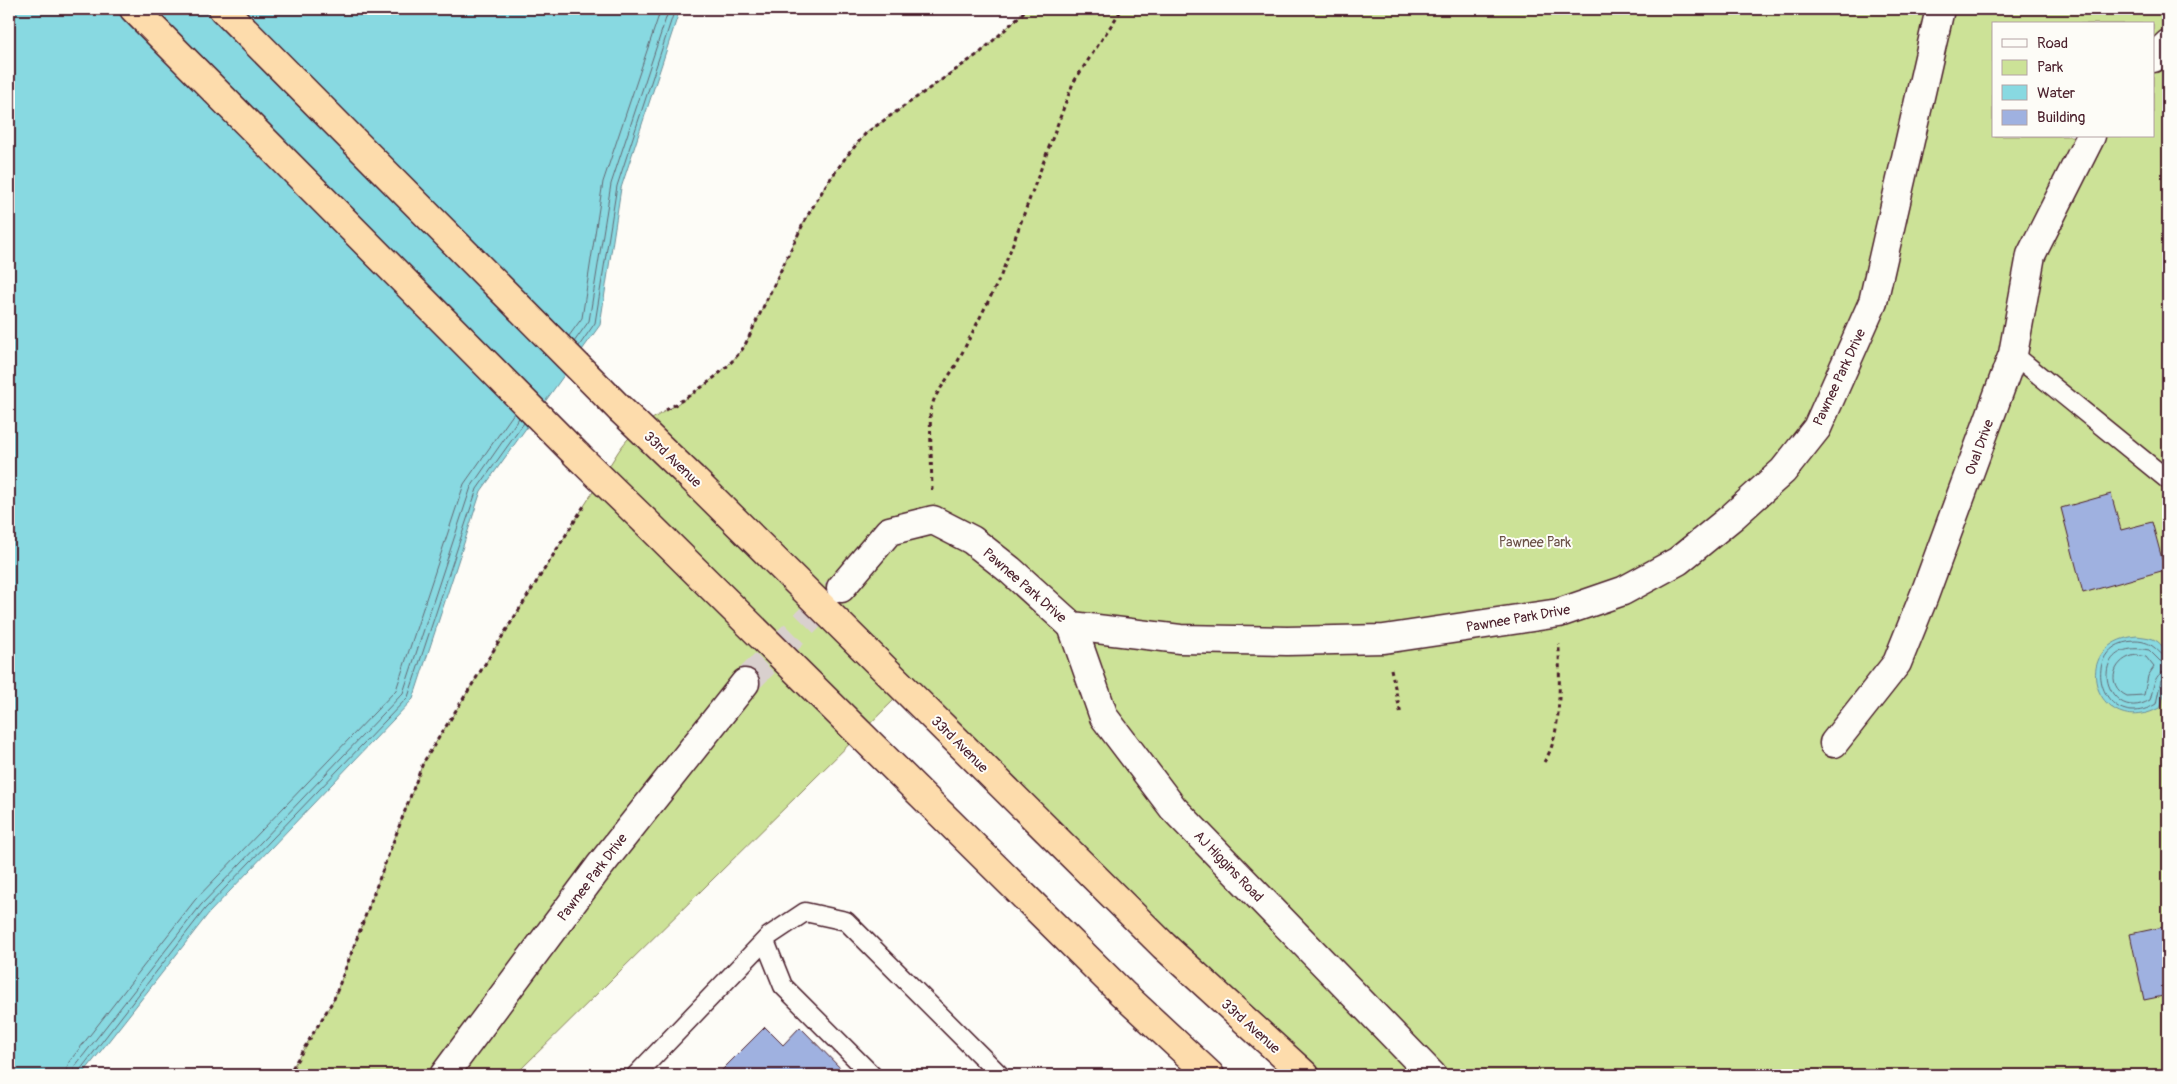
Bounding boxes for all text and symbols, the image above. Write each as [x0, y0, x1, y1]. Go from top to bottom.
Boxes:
legend [1992, 22, 2154, 138]
text: Road [2037, 34, 2068, 53]
text: Park [2037, 58, 2064, 77]
text: Water [2037, 84, 2076, 103]
text: Building [2037, 108, 2085, 127]
street label: Pawnee Park Drive [1809, 326, 1869, 429]
street label: Oval Drive [1962, 417, 1997, 477]
street label: 33rd Avenue [640, 428, 705, 491]
park label: Pawnee Park [1499, 534, 1571, 551]
street label: Pawnee Park Drive [979, 544, 1070, 626]
street label: Pawnee Park Drive [1465, 601, 1572, 636]
street label: 33rd Avenue [928, 712, 992, 776]
street label: AJ Higgins Road [1190, 827, 1267, 906]
street label: Pawnee Park Drive [554, 830, 631, 924]
street label: 33rd Avenue [1218, 996, 1284, 1057]

